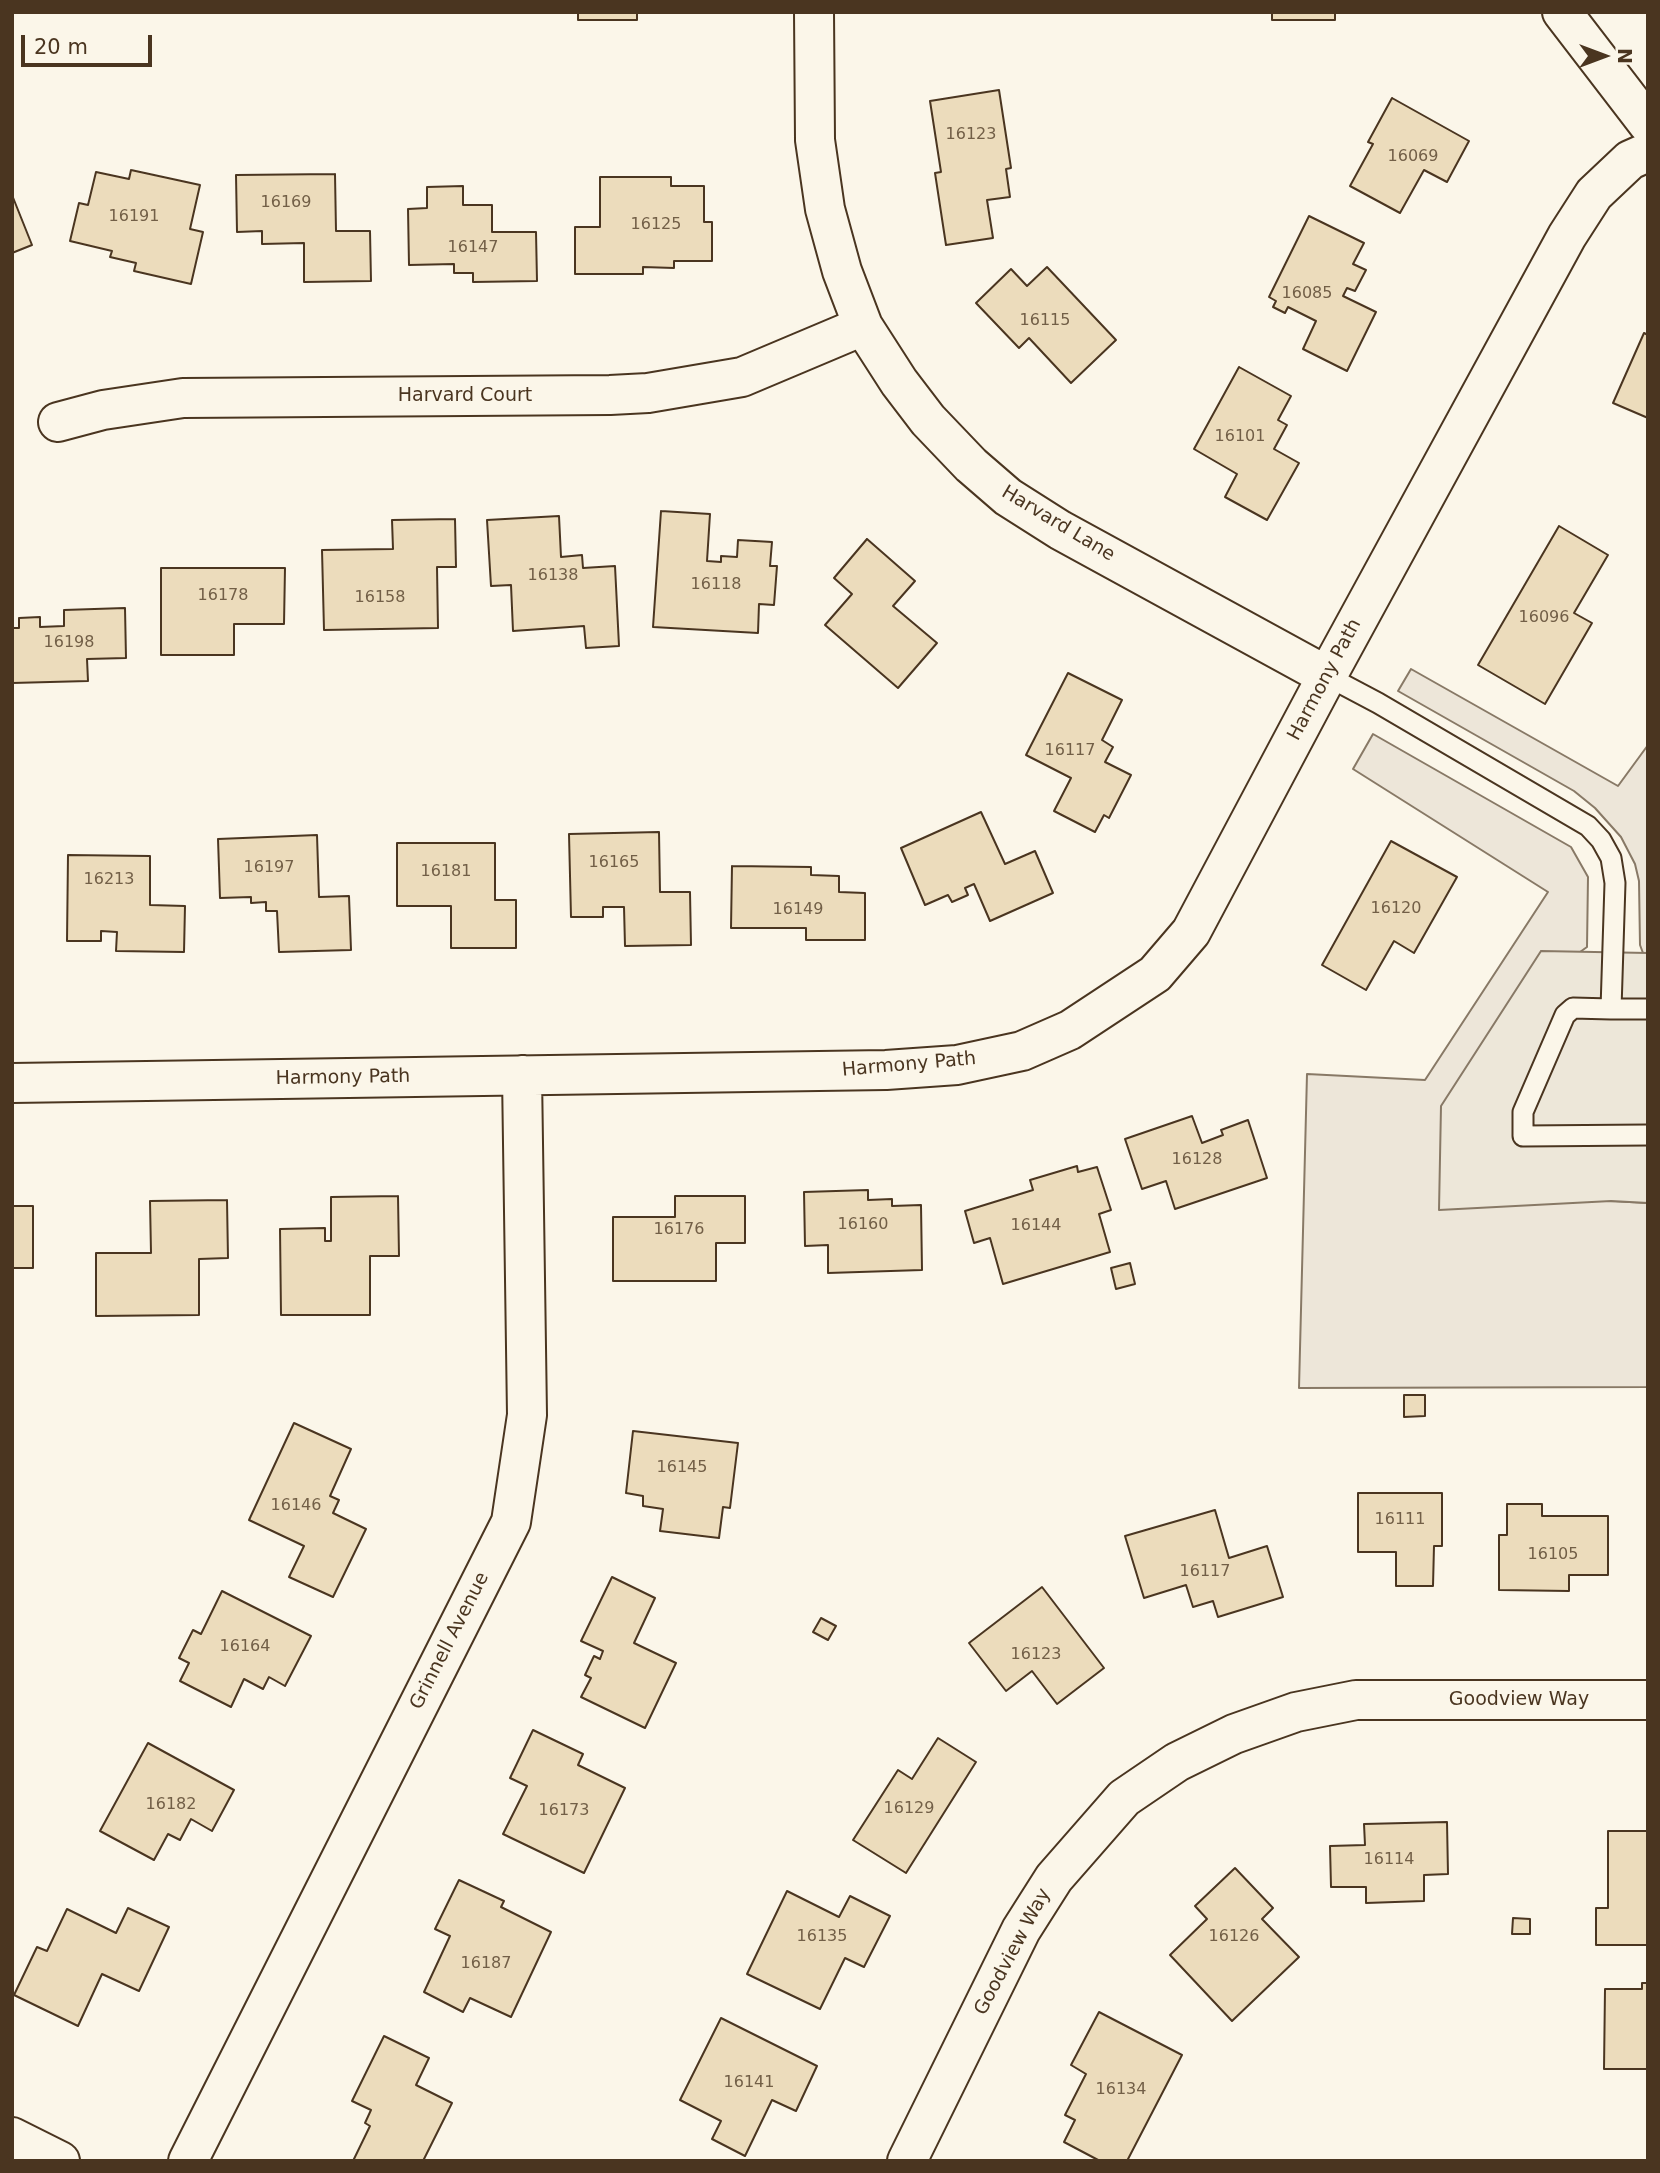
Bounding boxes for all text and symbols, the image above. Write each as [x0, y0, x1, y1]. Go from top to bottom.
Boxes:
scale bar [24, 21, 156, 65]
north arrow [1569, 21, 1639, 91]
text: 20 m [34, 35, 88, 59]
text: N [1614, 48, 1636, 64]
house number: 16123 [946, 125, 996, 145]
house number: 16069 [1388, 147, 1438, 167]
house number: 16169 [261, 193, 311, 213]
house number: 16191 [109, 207, 159, 227]
house number: 16125 [631, 215, 681, 235]
house number: 16147 [448, 238, 498, 258]
house number: 16085 [1282, 284, 1332, 304]
house number: 16115 [1020, 311, 1070, 331]
street label: Harvard Court [398, 385, 532, 407]
house number: 16101 [1215, 427, 1265, 447]
street label: Harvard Lane [997, 481, 1119, 567]
house number: 16138 [528, 566, 578, 586]
house number: 16118 [691, 575, 741, 595]
house number: 16178 [198, 586, 248, 606]
house number: 16158 [355, 588, 405, 608]
house number: 16096 [1519, 608, 1569, 628]
street label: Harmony Path [1283, 615, 1367, 745]
house number: 16198 [44, 633, 94, 653]
house number: 16117 [1045, 741, 1095, 761]
house number: 16165 [589, 853, 639, 873]
house number: 16197 [244, 858, 294, 878]
house number: 16181 [421, 862, 471, 882]
house number: 16213 [84, 870, 134, 890]
house number: 16120 [1371, 899, 1421, 919]
house number: 16149 [773, 900, 823, 920]
street label: Harmony Path [841, 1048, 977, 1082]
street label: Harmony Path [276, 1065, 410, 1091]
house number: 16128 [1172, 1150, 1222, 1170]
house number: 16160 [838, 1215, 888, 1235]
house number: 16144 [1011, 1216, 1061, 1236]
house number: 16176 [654, 1220, 704, 1240]
house number: 16145 [657, 1458, 707, 1478]
house number: 16146 [271, 1496, 321, 1516]
house number: 16111 [1375, 1510, 1425, 1530]
house number: 16105 [1528, 1545, 1578, 1565]
house number: 16117 [1180, 1562, 1230, 1582]
street label: Grinnell Avenue [406, 1569, 494, 1713]
house number: 16164 [220, 1637, 270, 1657]
house number: 16123 [1011, 1645, 1061, 1665]
street label: Goodview Way [1449, 1689, 1589, 1711]
house number: 16182 [146, 1795, 196, 1815]
house number: 16129 [884, 1799, 934, 1819]
house number: 16173 [539, 1801, 589, 1821]
house number: 16114 [1364, 1850, 1414, 1870]
street label: Goodview Way [970, 1885, 1056, 2019]
house number: 16135 [797, 1927, 847, 1947]
house number: 16126 [1209, 1927, 1259, 1947]
house number: 16187 [461, 1954, 511, 1974]
house number: 16141 [724, 2073, 774, 2093]
house number: 16134 [1096, 2080, 1146, 2100]

